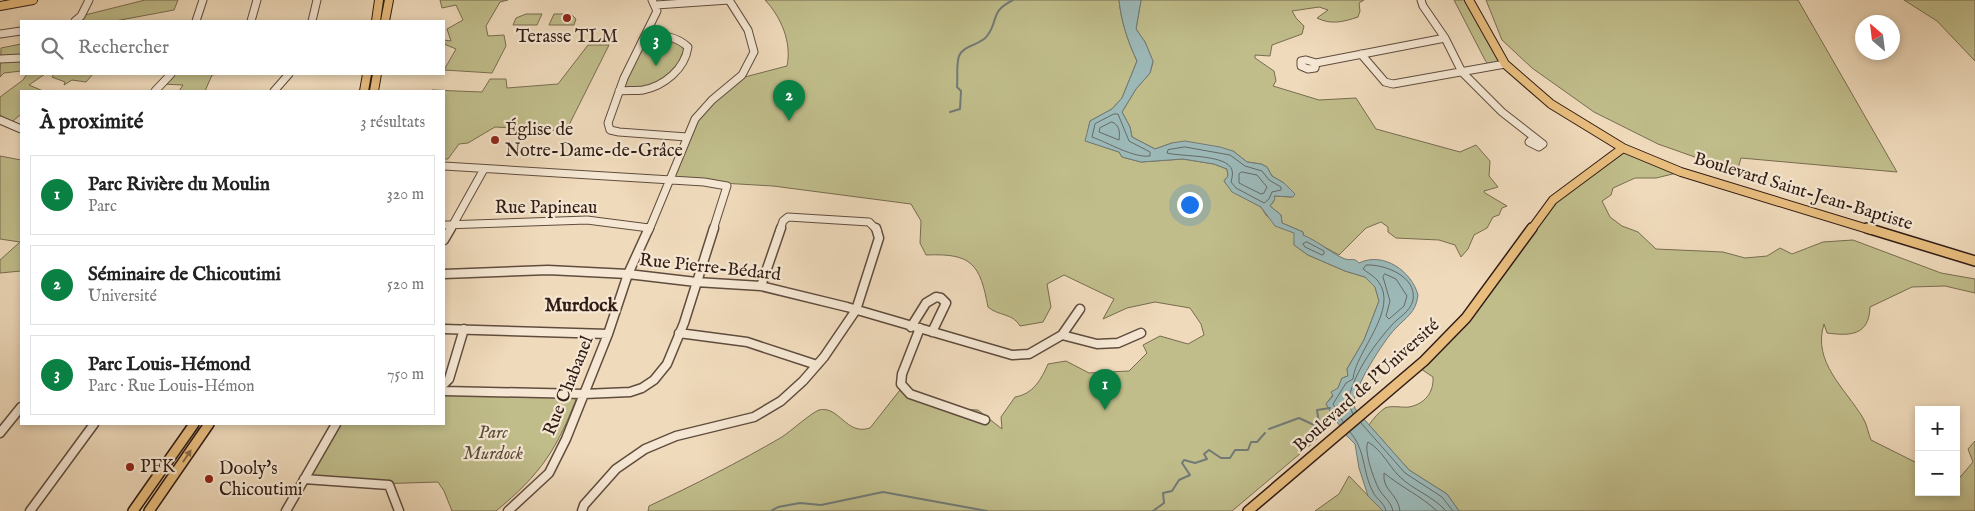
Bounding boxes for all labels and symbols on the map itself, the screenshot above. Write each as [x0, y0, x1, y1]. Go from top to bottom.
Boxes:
marker: Terasse TLM [561, 12, 573, 24]
north arrow [1855, 15, 1900, 60]
pin: 3 [640, 25, 672, 66]
place label: Terasse TLM [516, 26, 618, 49]
pin: 2 [773, 80, 805, 121]
place label: Église de Notre-Dame-de-Grâce [505, 117, 683, 163]
marker: Église de Notre-Dame-de-Grâce [489, 134, 501, 146]
street label: Boulevard Saint-Jean-Baptiste [1691, 148, 1915, 236]
your location [1177, 192, 1203, 218]
street label: Rue Papineau [495, 197, 597, 220]
street label: Rue Pierre-Bédard [638, 249, 782, 287]
district label: Murdock [544, 294, 618, 318]
street label: Boulevard de l'Université [1289, 314, 1445, 458]
street label: Rue Chabanel [539, 333, 599, 439]
pin: 1 [1089, 369, 1121, 410]
park label: Parc Murdock [463, 422, 523, 466]
one-way arrow [182, 450, 192, 463]
place label: PFK [140, 456, 176, 479]
place label: Dooly's Chicoutimi [219, 458, 303, 502]
marker: PFK [124, 461, 136, 473]
marker: Dooly's Chicoutimi [203, 473, 215, 485]

